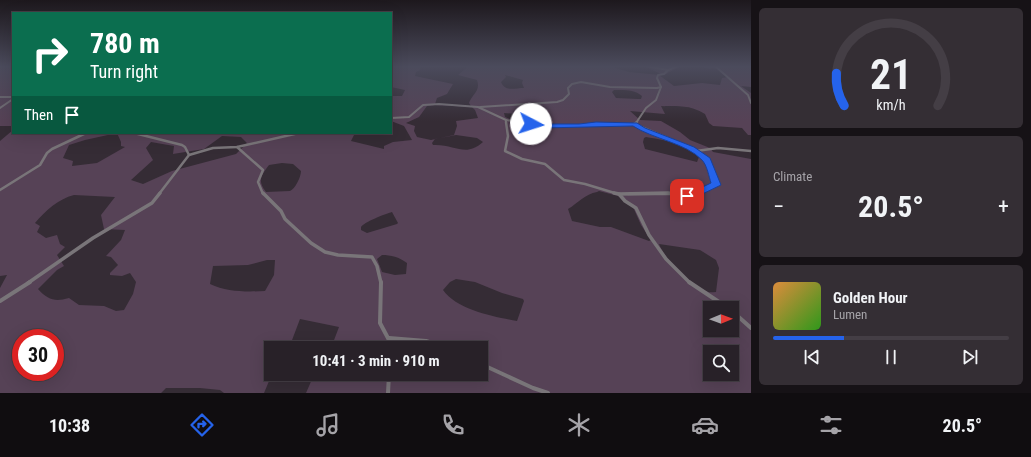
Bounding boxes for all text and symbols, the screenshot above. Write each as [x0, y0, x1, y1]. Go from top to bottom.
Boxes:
text: 780 m [90, 27, 160, 60]
icon: right [24, 28, 76, 80]
text: 21 [870, 50, 912, 99]
text: Turn right [90, 61, 158, 82]
text: km/h [876, 97, 906, 113]
position arrow [510, 103, 552, 145]
icon: arrive [61, 104, 83, 126]
text: Then [24, 106, 53, 124]
text: Climate [773, 169, 812, 184]
pin [670, 179, 704, 213]
icon: arrive [676, 185, 698, 207]
text: 20.5° [858, 189, 924, 224]
text: − [773, 194, 784, 219]
text: + [998, 194, 1009, 219]
text: Golden Hour [833, 289, 908, 307]
north arrow [703, 301, 739, 337]
map controls [703, 301, 739, 381]
text: Lumen [833, 307, 867, 322]
speed limit sign: 30 [12, 329, 64, 381]
button: search [703, 345, 739, 381]
icon: previous [801, 346, 823, 368]
icon: pause [880, 346, 902, 368]
icon: next [959, 346, 981, 368]
text: 10:41 · 3 min · 910 m [312, 352, 440, 370]
icon: directions [188, 411, 216, 439]
icon: music [314, 411, 342, 439]
icon: phone [439, 411, 467, 439]
icon: climate [565, 411, 593, 439]
icon: car [691, 411, 719, 439]
icon: filters [817, 411, 845, 439]
text: 10:38 [49, 415, 90, 436]
text: 20.5° [943, 415, 982, 436]

